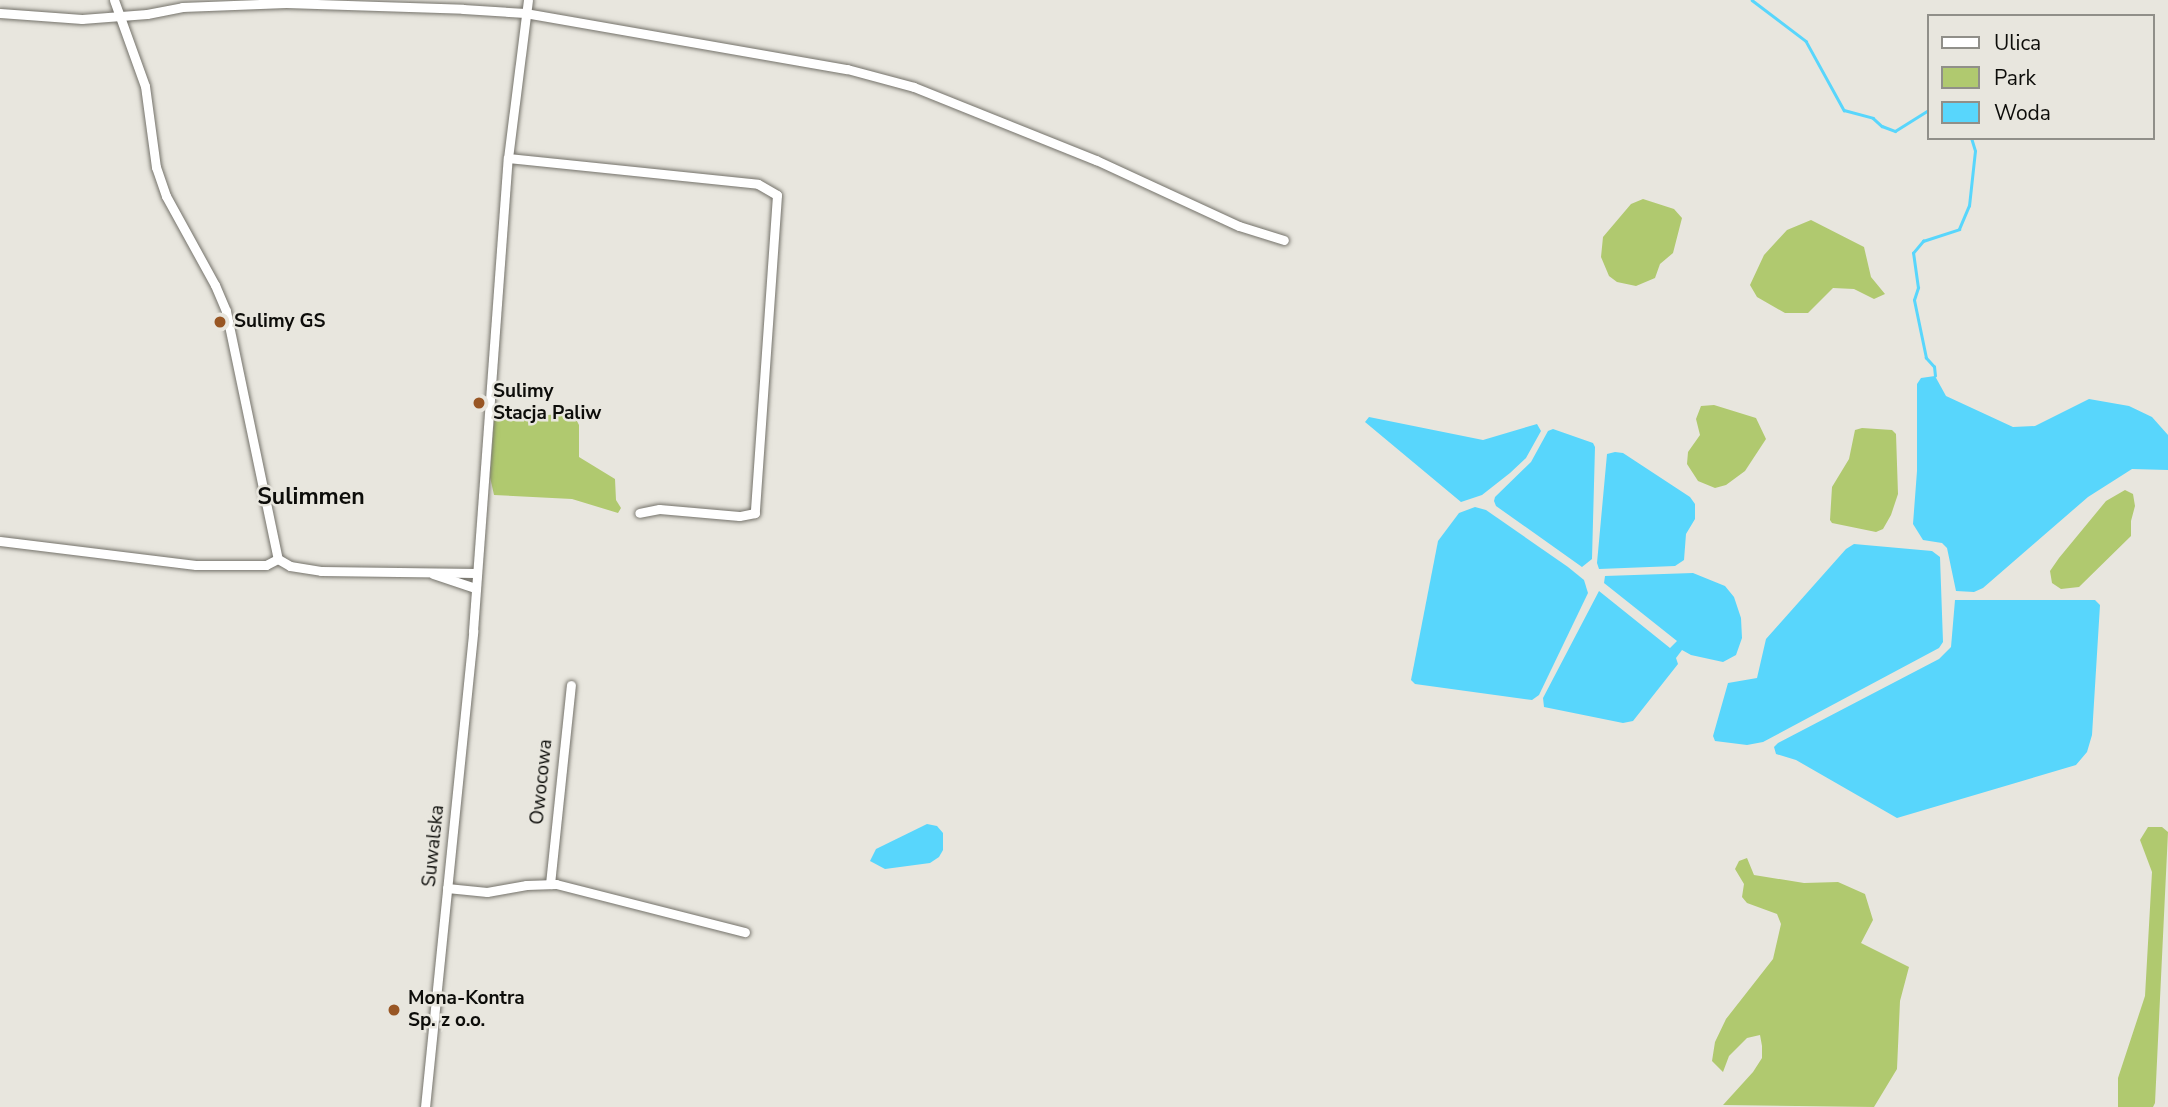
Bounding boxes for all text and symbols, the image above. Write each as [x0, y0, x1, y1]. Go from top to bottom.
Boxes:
legend [1926, 14, 2154, 140]
text: Ulica [1994, 29, 2041, 57]
text: Park [1994, 64, 2036, 92]
text: Woda [1994, 99, 2051, 127]
place label: Sulimy GS [234, 311, 326, 333]
marker: Sulimy GS [212, 314, 228, 330]
place label: Sulimy Stacja Paliw [493, 381, 601, 425]
marker: Sulimy Stacja Paliw [471, 395, 487, 411]
district label: Sulimmen [257, 483, 365, 511]
street label: Owocowa [526, 738, 558, 826]
street label: Suwalska [418, 804, 450, 888]
place label: Mona-Kontra Sp. z o.o. [408, 988, 525, 1032]
marker: Mona-Kontra Sp. z o.o. [386, 1002, 402, 1018]

